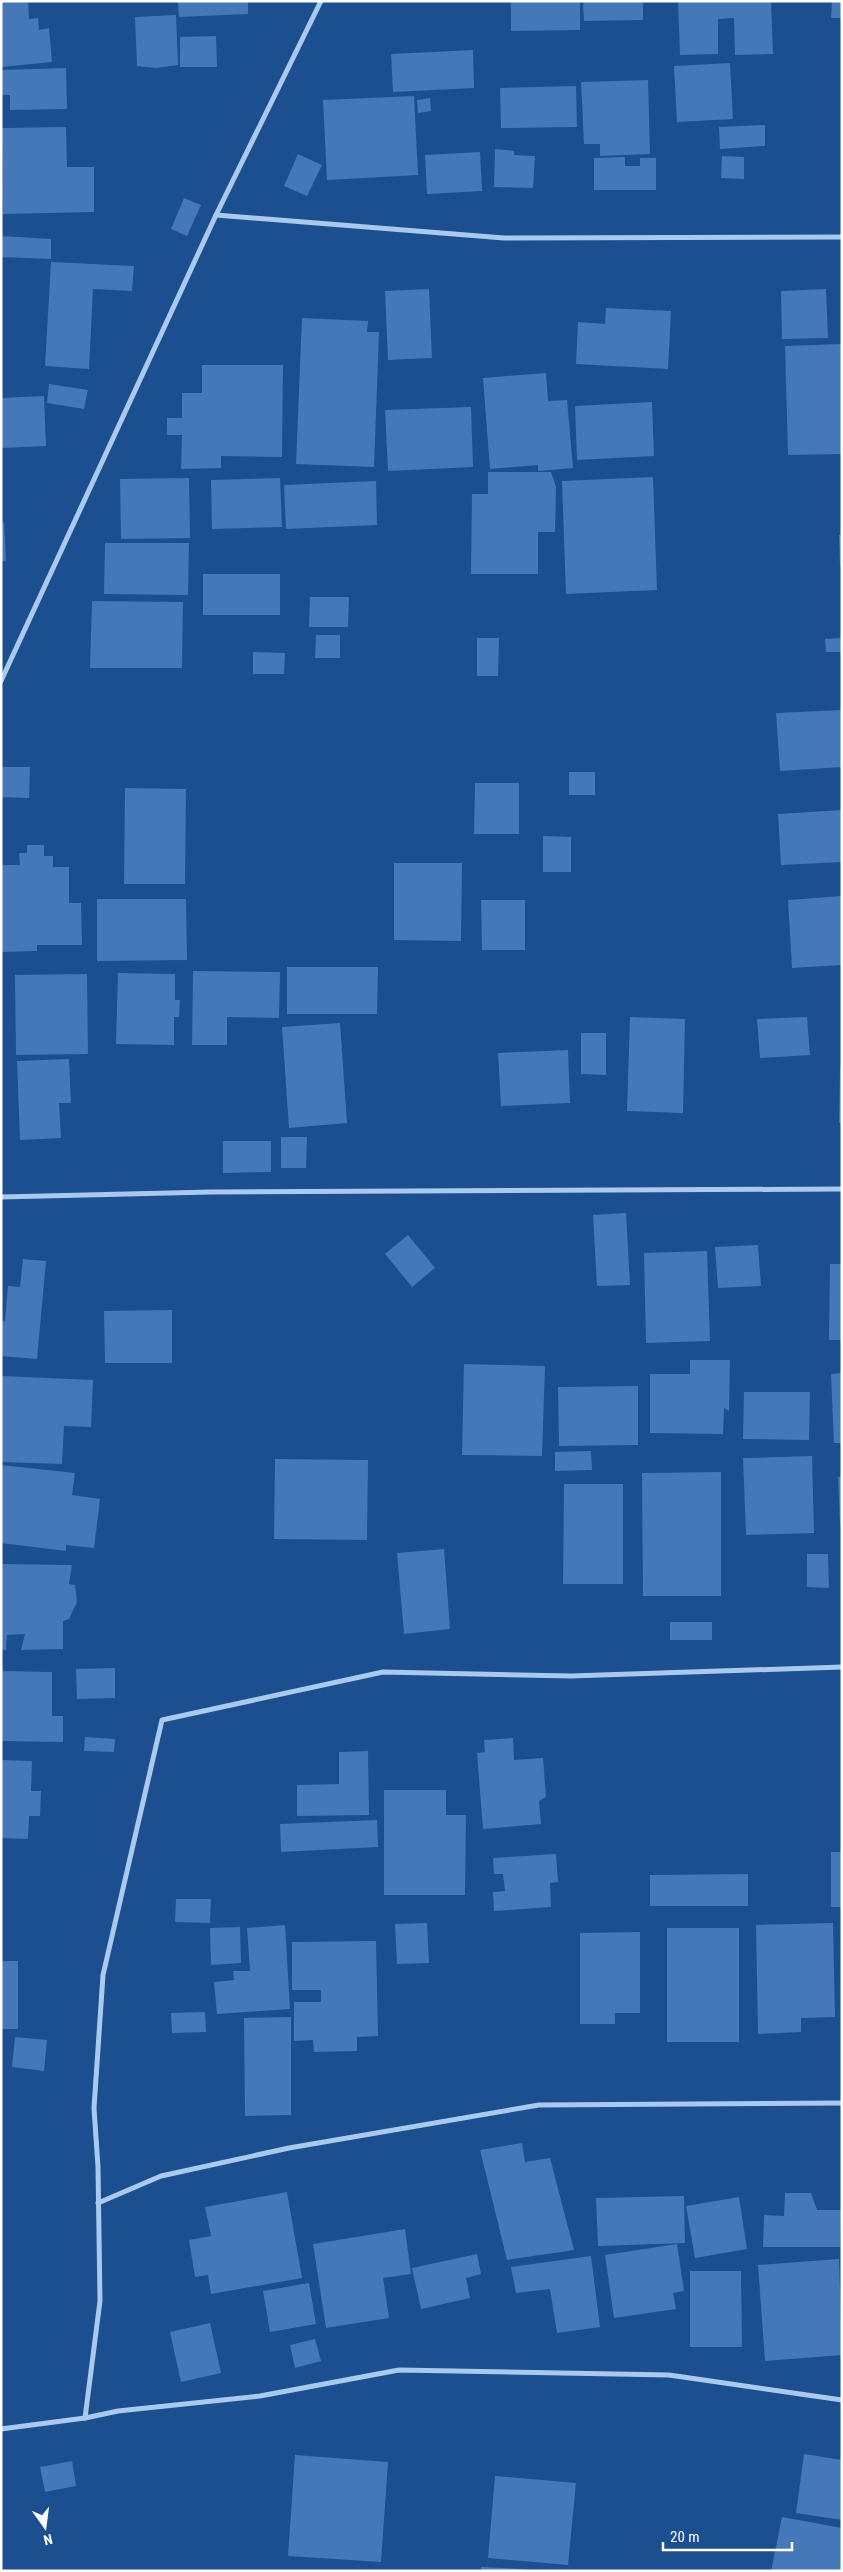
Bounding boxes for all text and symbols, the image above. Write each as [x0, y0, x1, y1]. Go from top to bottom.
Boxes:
north arrow [20, 2502, 70, 2552]
scale bar [663, 2520, 792, 2552]
text: 20 m [670, 2528, 700, 2546]
text: N [42, 2531, 54, 2548]

